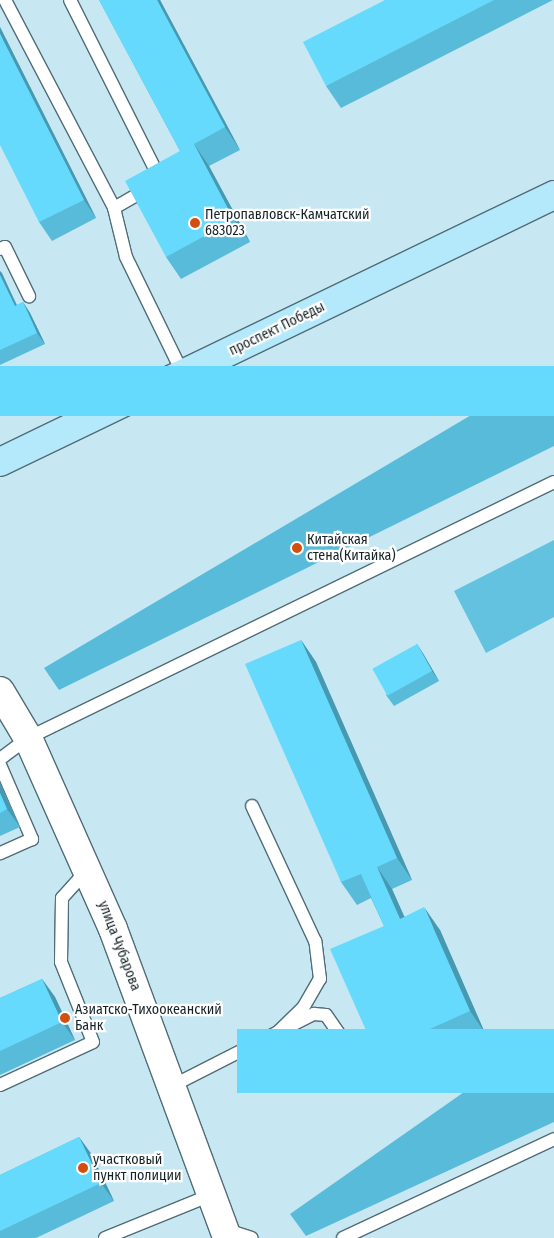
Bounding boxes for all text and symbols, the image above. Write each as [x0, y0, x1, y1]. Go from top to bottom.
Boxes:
place label: Петропавловск-Камчатский 683023 [205, 207, 370, 240]
marker: Петропавловск-Камчатский 683023 [189, 217, 201, 229]
street label: проспект Победы [226, 299, 328, 359]
place label: Китайская стена(Китайка) [307, 532, 396, 564]
marker: Китайская стена(Китайка) [291, 542, 303, 554]
street label: улица Чубарова [94, 899, 144, 993]
place label: Азиатско-Тихоокеанский Банк [75, 1002, 222, 1034]
marker: Азиатско-Тихоокеанский Банк [59, 1012, 71, 1024]
place label: участковый пункт полиции [93, 1152, 181, 1184]
marker: участковый пункт полиции [77, 1162, 89, 1174]

